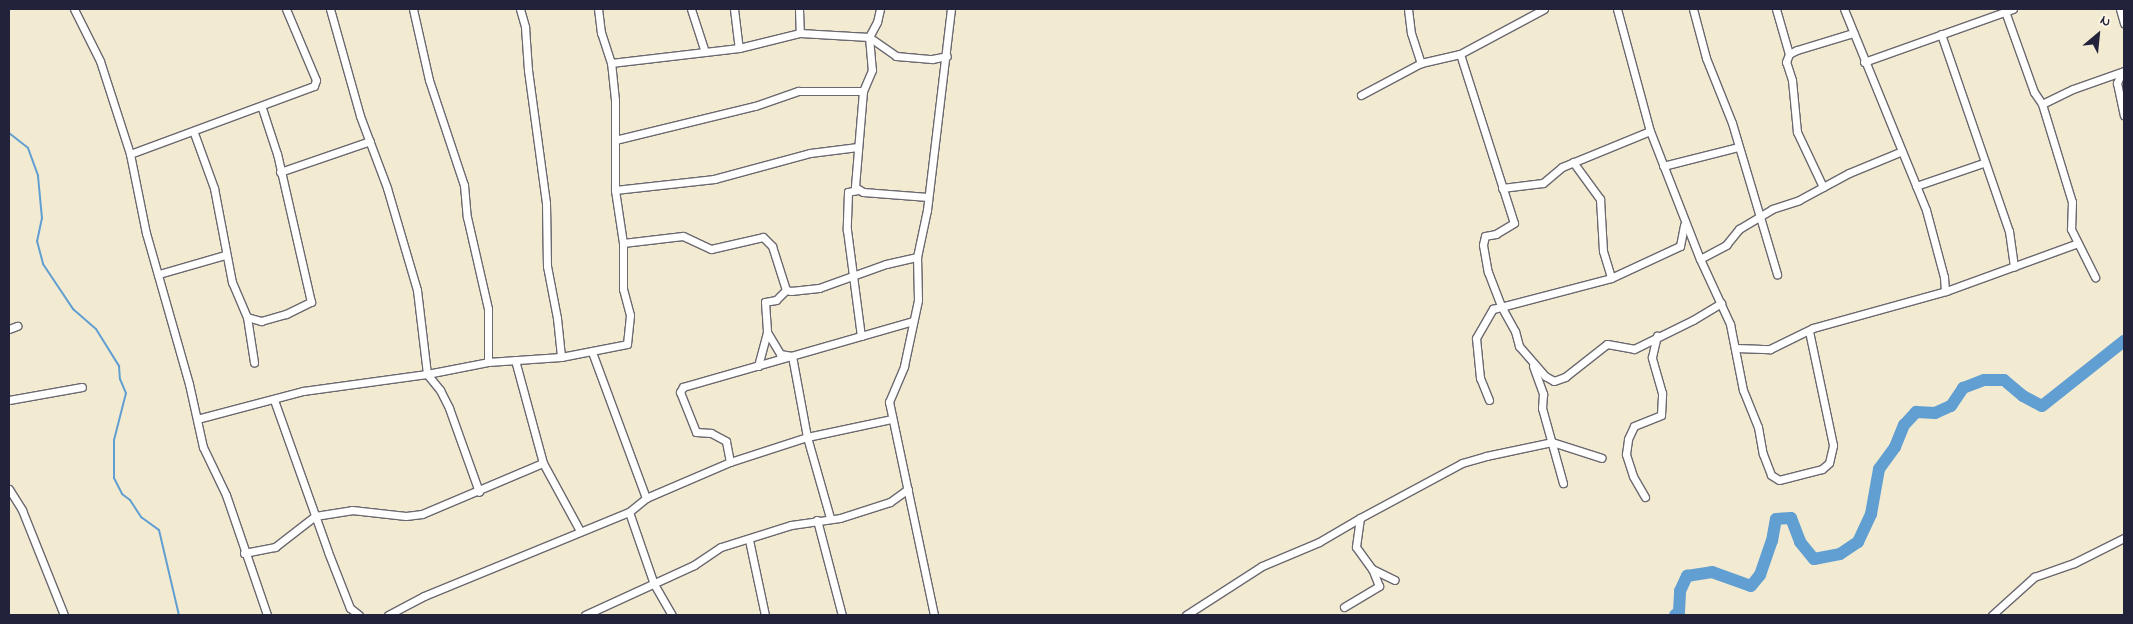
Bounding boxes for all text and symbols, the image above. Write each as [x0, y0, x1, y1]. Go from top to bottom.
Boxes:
north arrow [2073, 10, 2123, 60]
text: N [2096, 10, 2114, 33]

